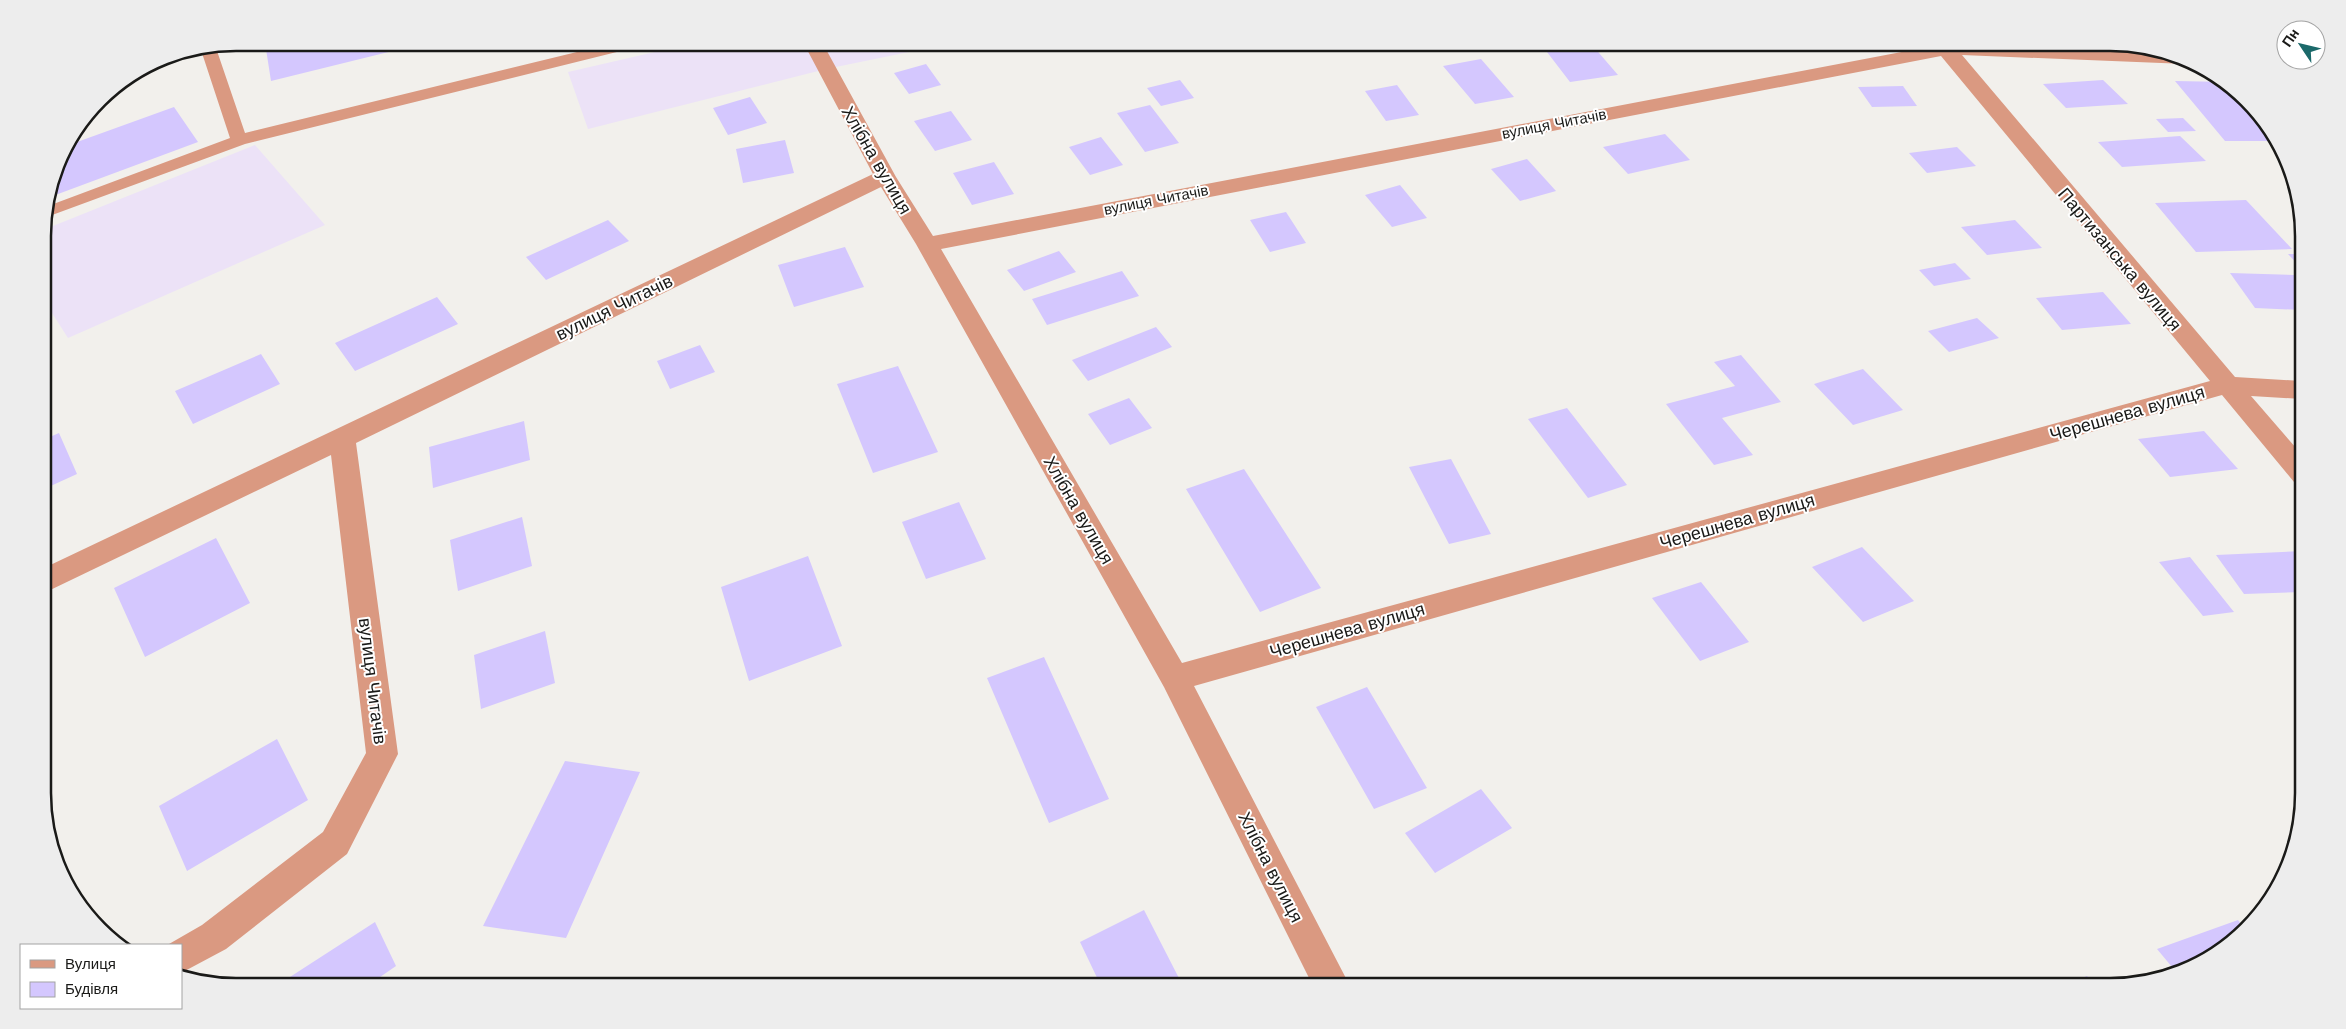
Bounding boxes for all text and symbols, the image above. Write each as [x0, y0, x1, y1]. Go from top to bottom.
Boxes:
north arrow [2276, 20, 2326, 70]
text: Пн [2278, 25, 2302, 50]
street label: Хлібна вулиця [838, 102, 916, 218]
street label: вулиця Читачів [1500, 105, 1608, 143]
street label: вулиця Читачів [1102, 181, 1210, 219]
street label: Партизанська вулиця [2054, 183, 2186, 335]
street label: вулиця Читачів [552, 270, 676, 344]
street label: Черешнева вулиця [2047, 381, 2207, 445]
street label: Хлібна вулиця [1040, 452, 1118, 568]
street label: Черешнева вулиця [1657, 489, 1817, 553]
street label: Черешнева вулиця [1267, 598, 1427, 662]
street label: вулиця Читачів [355, 617, 391, 745]
street label: Хлібна вулиця [1234, 808, 1308, 926]
legend [20, 944, 182, 1009]
text: Вулиця [65, 955, 116, 973]
text: Будівля [65, 980, 118, 998]

